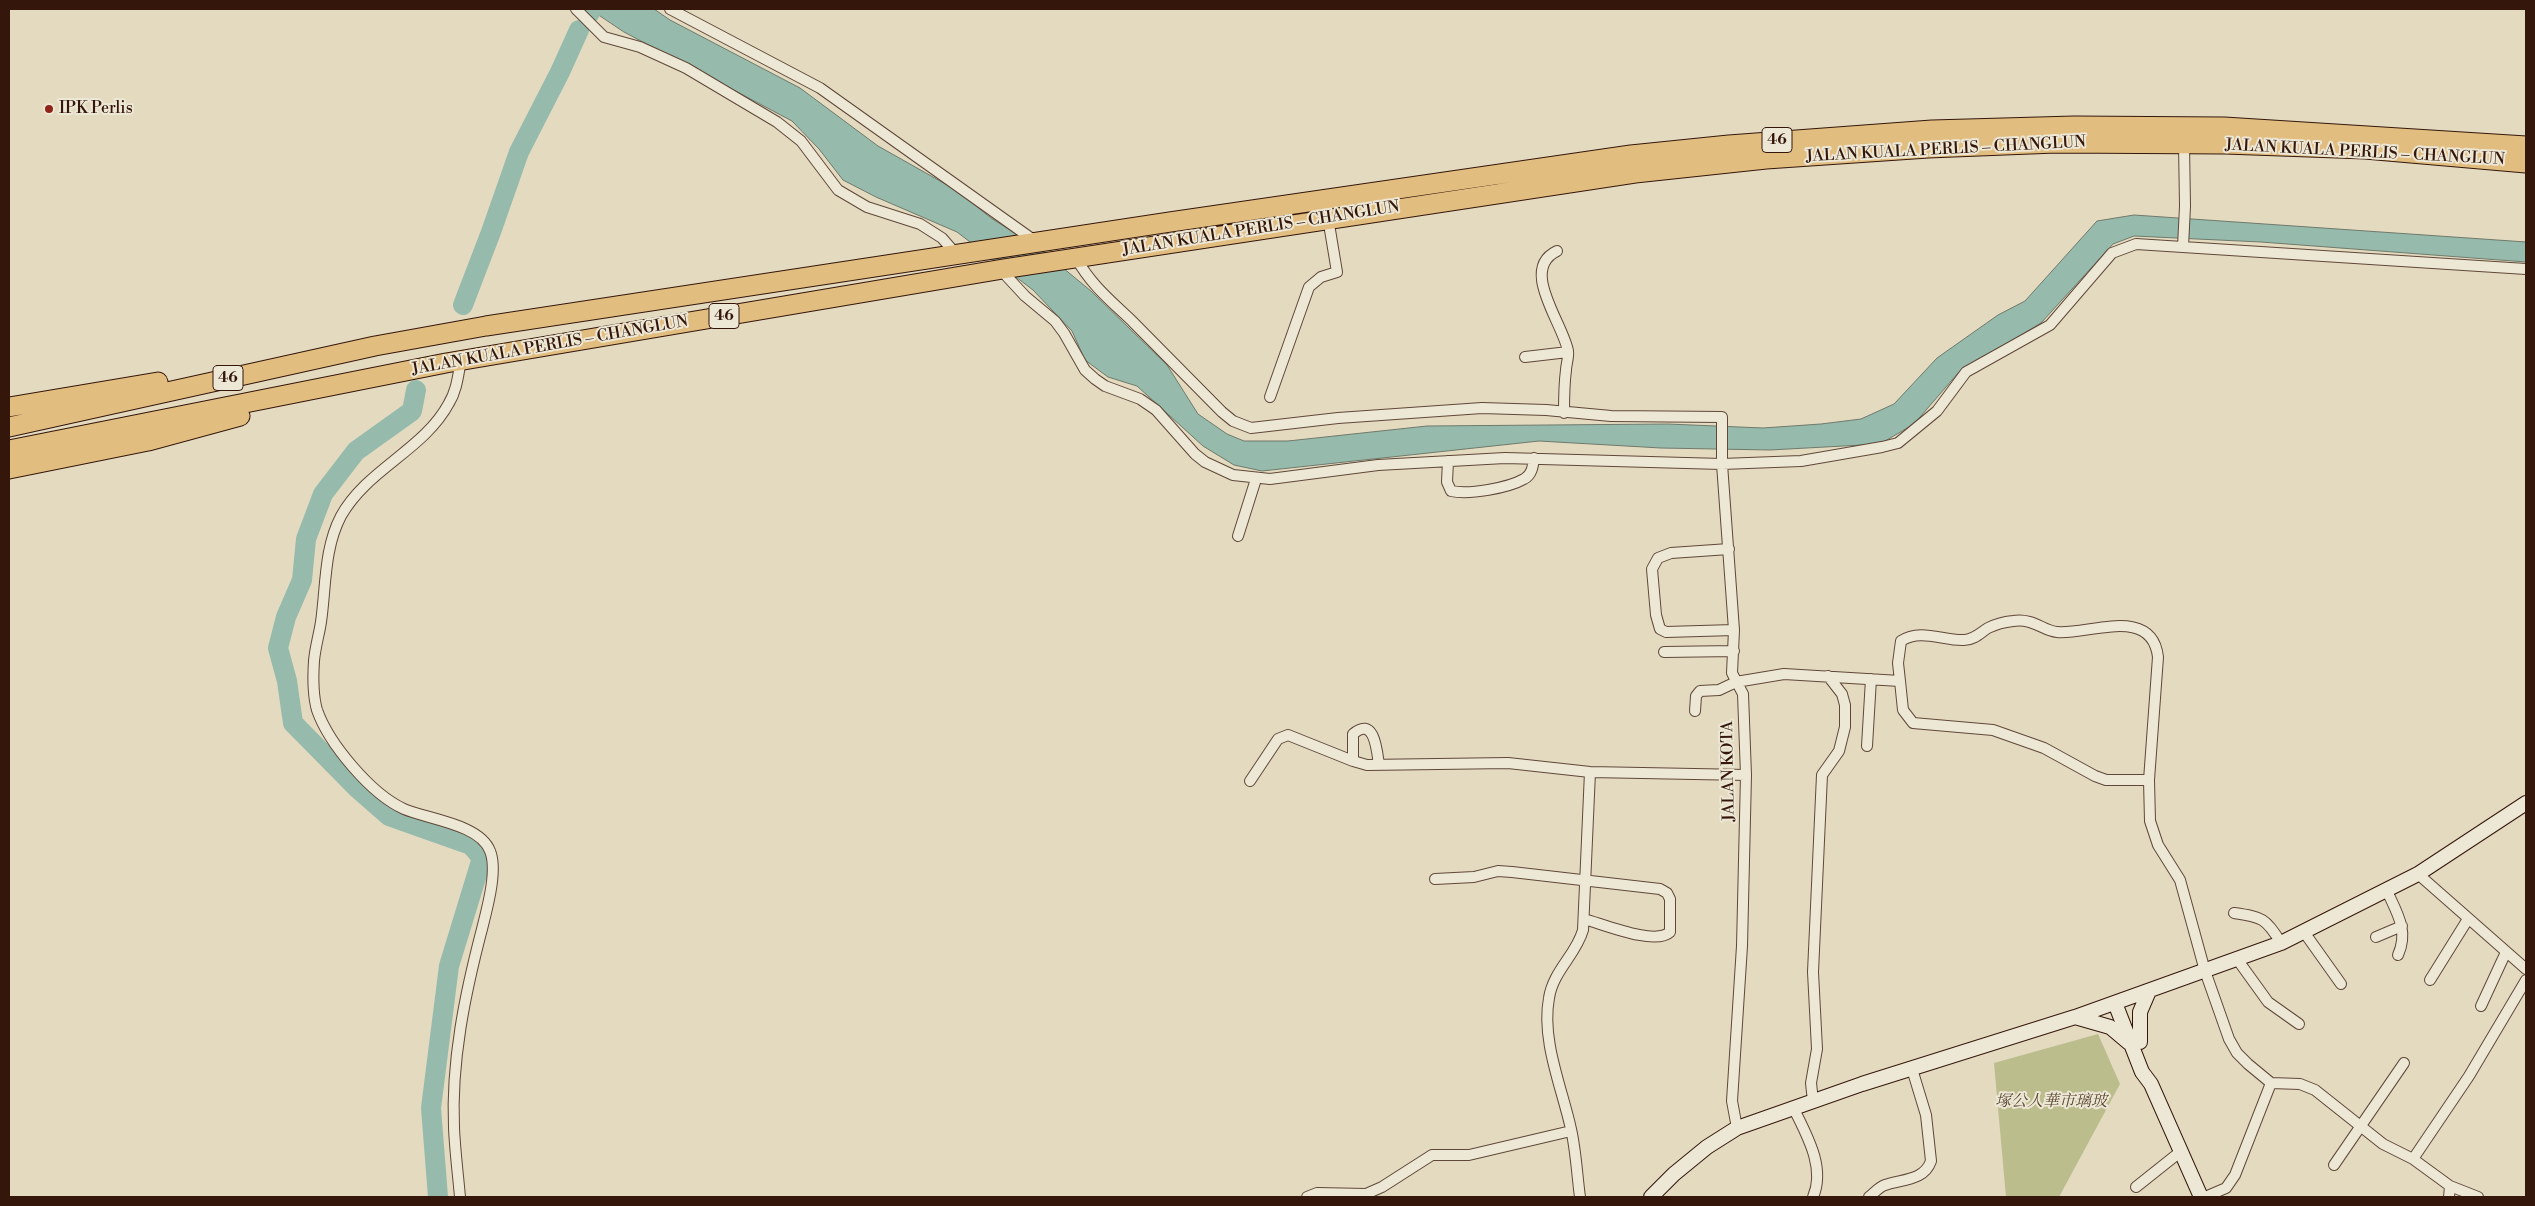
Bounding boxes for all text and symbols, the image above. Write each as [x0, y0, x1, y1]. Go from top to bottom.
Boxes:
place label: IPK Perlis [59, 99, 133, 119]
marker: IPK Perlis [43, 103, 55, 115]
road number: 46 [1762, 128, 1792, 152]
street label: JALAN KUALA PERLIS – CHANGLUN [1806, 133, 2086, 167]
street label: JALAN KUALA PERLIS – CHANGLUN [2225, 136, 2505, 170]
street label: JALAN KUALA PERLIS – CHANGLUN [1121, 198, 1401, 260]
road number: 46 [709, 304, 739, 328]
street label: JALAN KUALA PERLIS – CHANGLUN [410, 312, 690, 380]
road number: 46 [213, 366, 243, 390]
street label: JALAN KOTA [1719, 721, 1739, 821]
park label: 塚公人華市璃玻 [1995, 1092, 2107, 1112]

